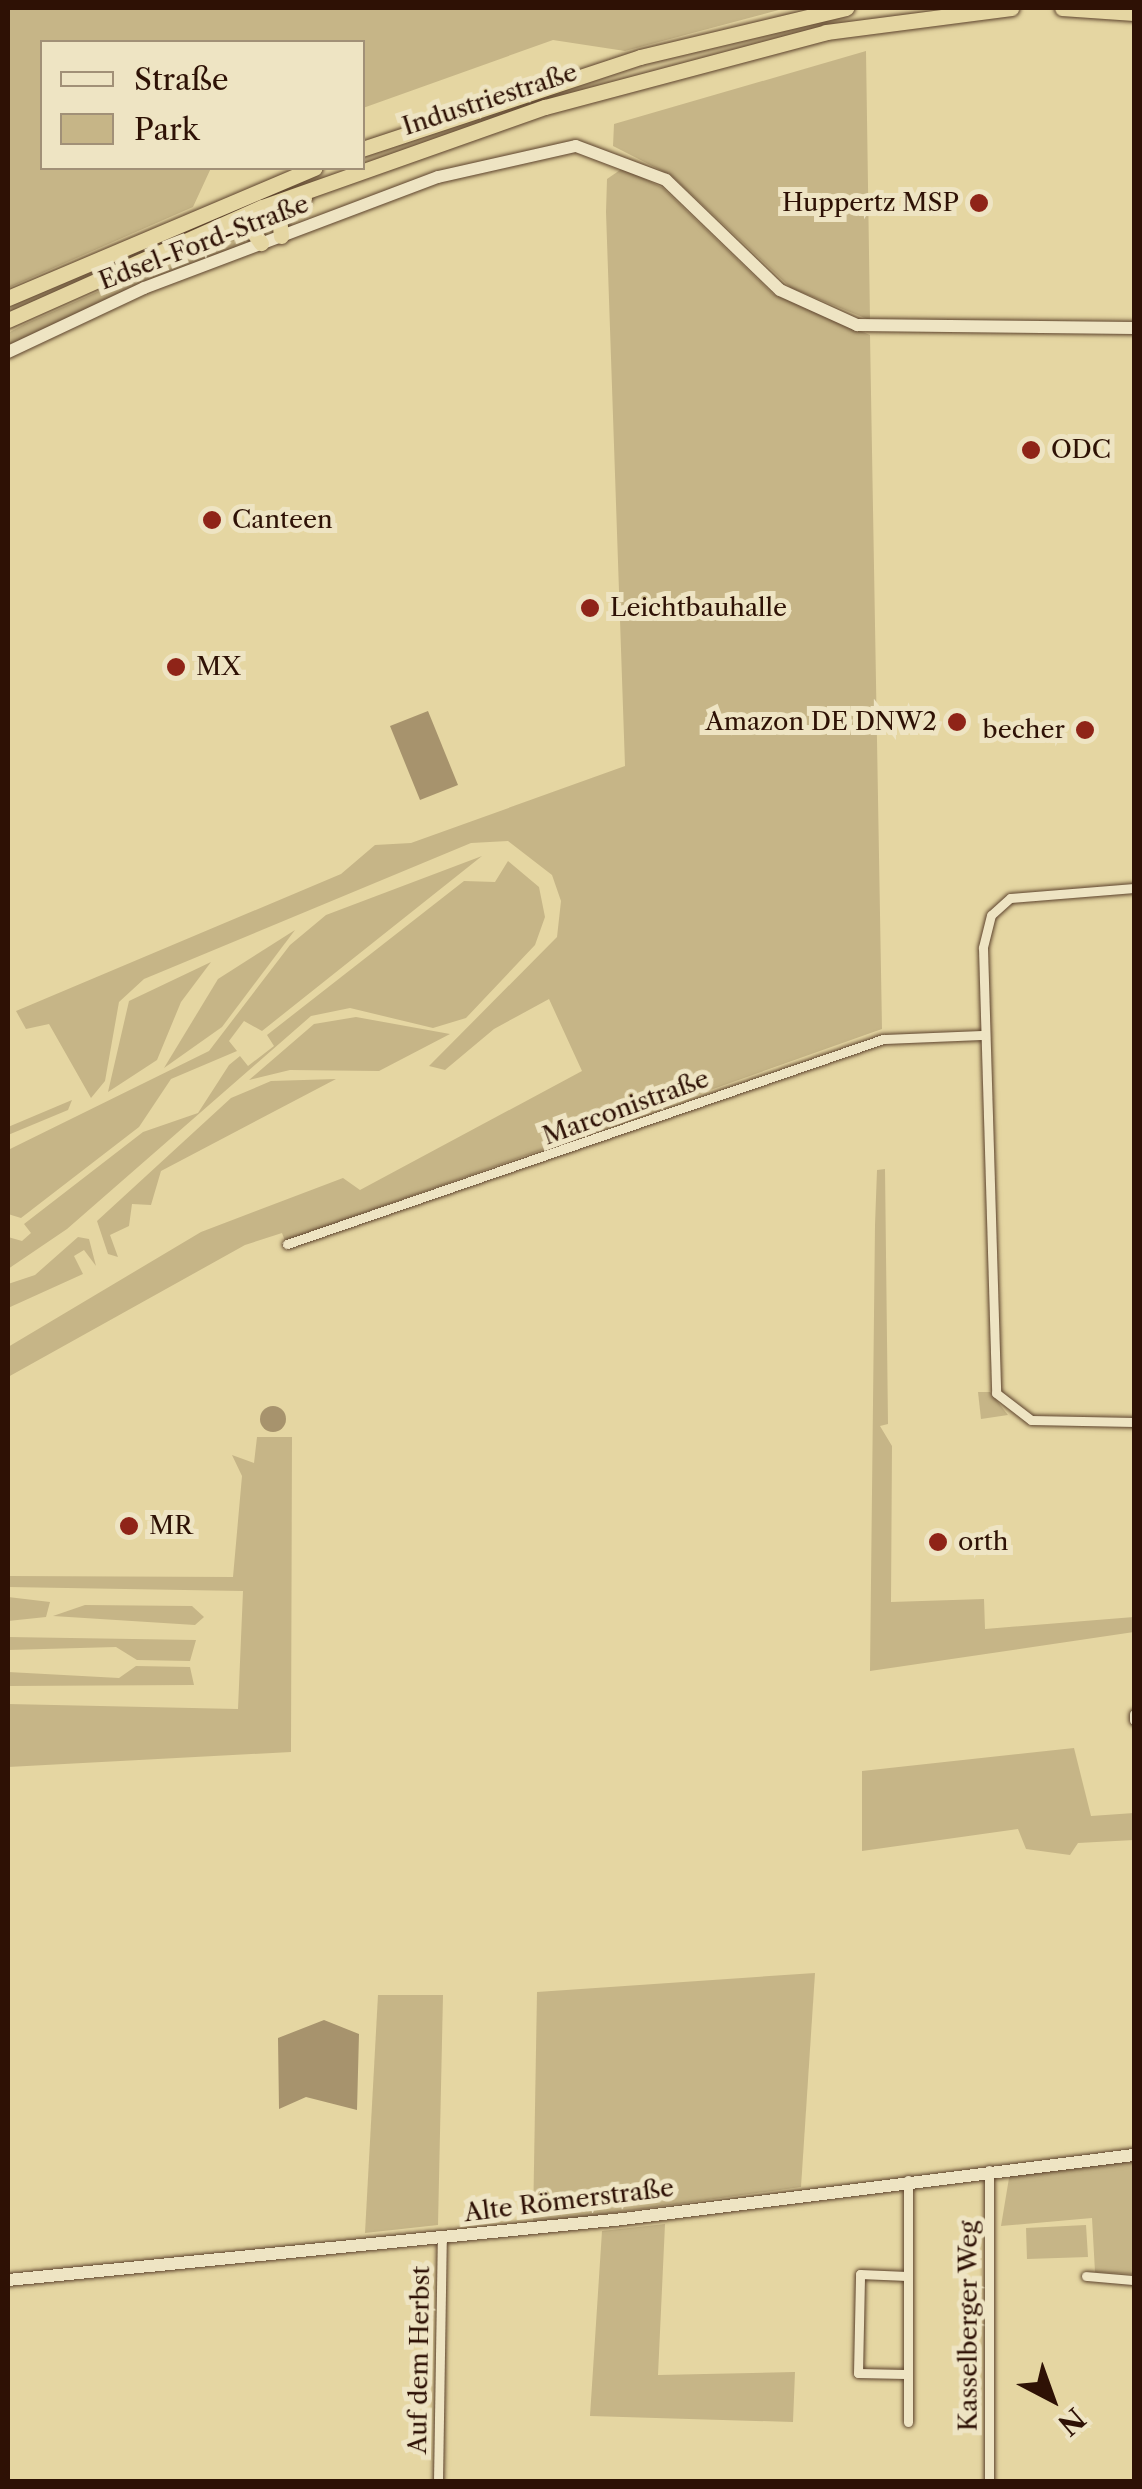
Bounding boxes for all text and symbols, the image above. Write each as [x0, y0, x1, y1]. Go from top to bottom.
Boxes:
legend [40, 40, 365, 170]
street label: Industriestraße [399, 58, 581, 142]
text: Straße [134, 61, 229, 98]
text: Park [134, 111, 199, 148]
place label: Huppertz MSP [782, 188, 959, 218]
street label: Edsel-Ford-Straße [95, 189, 313, 297]
marker: Huppertz MSP [968, 192, 990, 214]
place label: ODC [1051, 435, 1111, 465]
marker: ODC [1020, 439, 1042, 461]
place label: Canteen [232, 505, 333, 535]
marker: Canteen [201, 509, 223, 531]
place label: Leichtbauhalle [610, 593, 787, 623]
marker: Leichtbauhalle [579, 597, 601, 619]
place label: MX [196, 652, 241, 682]
marker: MX [165, 656, 187, 678]
place label: Amazon DE DNW2 [705, 707, 937, 737]
marker: Amazon DE DNW2 [946, 711, 968, 733]
place label: becher [983, 715, 1065, 745]
marker: becher [1074, 719, 1096, 741]
street label: Marconistraße [539, 1064, 713, 1152]
place label: MR [149, 1511, 193, 1541]
marker: MR [118, 1515, 140, 1537]
place label: orth [958, 1527, 1008, 1557]
marker: orth [927, 1531, 949, 1553]
street label: Alte Römerstraße [462, 2173, 676, 2229]
street label: Kasselberger Weg [954, 2220, 984, 2432]
street label: Auf dem Herbst [403, 2266, 437, 2454]
north arrow [1002, 2349, 1102, 2449]
text: N [1051, 2401, 1092, 2442]

